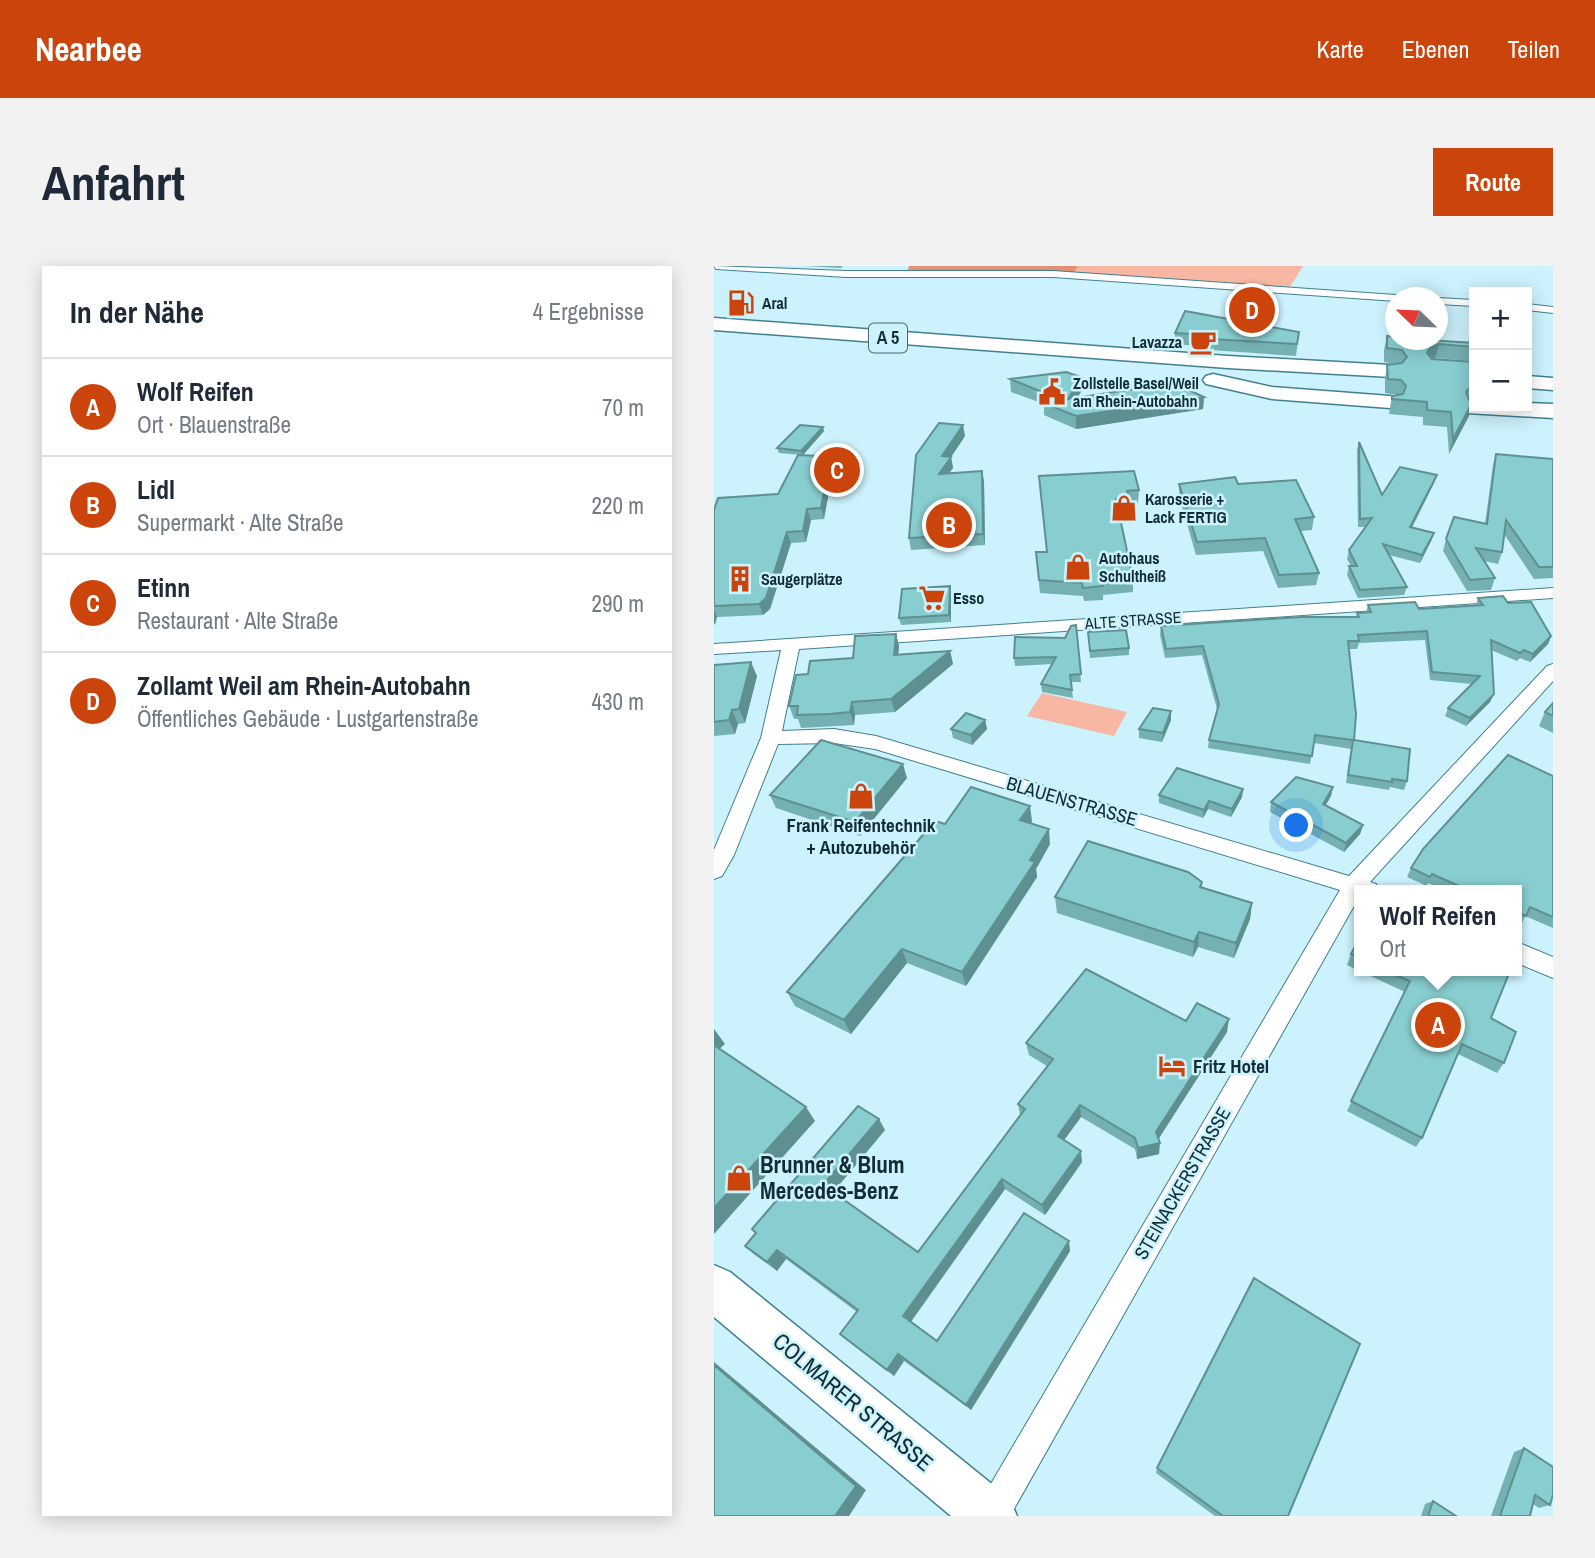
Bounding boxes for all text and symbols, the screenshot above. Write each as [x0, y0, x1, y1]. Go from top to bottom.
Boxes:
text: Nearbee [35, 27, 142, 71]
text: Karte [1317, 33, 1364, 65]
text: Ebenen [1402, 33, 1469, 65]
text: Teilen [1507, 33, 1560, 65]
button: Route [1433, 148, 1553, 216]
text: Anfahrt [42, 149, 185, 215]
pin: D [1229, 284, 1275, 336]
north arrow [1385, 287, 1448, 350]
map controls [1469, 287, 1532, 413]
button: + [1469, 287, 1532, 350]
fuel station icon: Aral [726, 288, 756, 318]
text: In der Nähe [70, 292, 204, 332]
place label: Aral [762, 292, 788, 314]
text: 4 Ergebnisse [533, 296, 644, 327]
road number: A 5 [869, 324, 907, 352]
cafe icon: Lavazza [1188, 327, 1218, 357]
place label: Lavazza [1132, 331, 1183, 353]
button: − [1469, 350, 1532, 413]
place label: Zollstelle Basel/Weil am Rhein-Autobahn [1073, 372, 1199, 412]
text: Wolf Reifen [137, 374, 254, 409]
public building icon: Zollstelle Basel/Weil am Rhein-Autobahn [1037, 377, 1067, 407]
text: A [86, 392, 100, 423]
text: 70 m [602, 392, 644, 423]
text: Ort · Blauenstraße [137, 409, 291, 440]
pin: C [814, 444, 860, 496]
text: Lidl [137, 472, 175, 507]
place label: Karosserie + Lack FERTIG [1145, 488, 1227, 528]
text: B [86, 490, 100, 521]
text: 220 m [592, 490, 644, 521]
shop icon: Karosserie + Lack FERTIG [1109, 493, 1139, 523]
pin: B [926, 499, 972, 551]
text: Supermarkt · Alte Straße [137, 507, 344, 538]
place label: Autohaus Schultheiß [1099, 547, 1166, 587]
shop icon: Autohaus Schultheiß [1063, 552, 1093, 582]
building icon: Saugerplätze [725, 564, 755, 594]
place label: Saugerplätze [761, 568, 843, 590]
text: Etinn [137, 570, 190, 605]
supermarket icon: Esso [917, 583, 947, 613]
place label: Esso [953, 587, 984, 609]
text: C [86, 588, 100, 619]
text: 290 m [592, 588, 644, 619]
text: Restaurant · Alte Straße [137, 605, 338, 636]
street label: ALTE STRASSE [1083, 606, 1182, 634]
text: Zollamt Weil am Rhein-Autobahn [137, 668, 471, 703]
text: D [86, 686, 100, 717]
text: 430 m [592, 686, 644, 717]
text: Öffentliches Gebäude · Lustgartenstraße [137, 703, 478, 734]
street label: BLAUENSTRASSE [1003, 770, 1141, 832]
shop icon: Frank Reifentechnik + Autozubehör [846, 781, 876, 811]
your location [1279, 808, 1313, 842]
place label: Frank Reifentechnik + Autozubehör [787, 812, 936, 860]
popup [1354, 885, 1522, 976]
text: Wolf Reifen [1380, 898, 1496, 933]
text: Ort [1380, 933, 1406, 964]
pin: A [1415, 999, 1461, 1051]
hotel icon: Fritz Hotel [1157, 1051, 1187, 1081]
place label: Fritz Hotel [1193, 1053, 1269, 1079]
street label: STEINACKERSTRASSE [1128, 1102, 1236, 1264]
place label: Brunner & Blum Mercedes-Benz [760, 1149, 905, 1206]
shop icon: Brunner & Blum Mercedes-Benz [724, 1163, 754, 1193]
street label: COLMARER STRASSE [767, 1325, 940, 1478]

